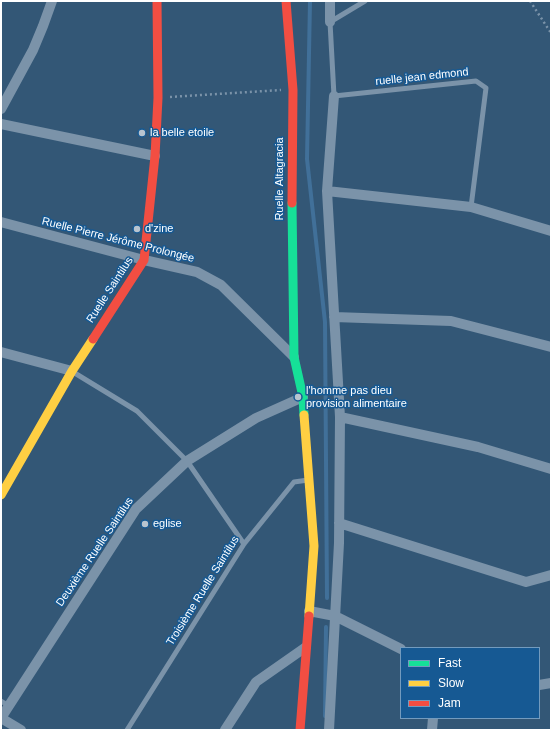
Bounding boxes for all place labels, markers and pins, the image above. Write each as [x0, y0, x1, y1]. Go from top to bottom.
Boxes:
place label: la belle etoile [150, 126, 214, 140]
marker: la belle etoile [137, 128, 147, 138]
place label: d'zine [145, 222, 173, 236]
marker: d'zine [132, 224, 142, 234]
place label: l'homme pas dieu provision alimentaire [306, 384, 407, 410]
marker: l'homme pas dieu provision alimentaire [293, 392, 303, 402]
place label: eglise [153, 517, 182, 531]
marker: eglise [140, 519, 150, 529]

